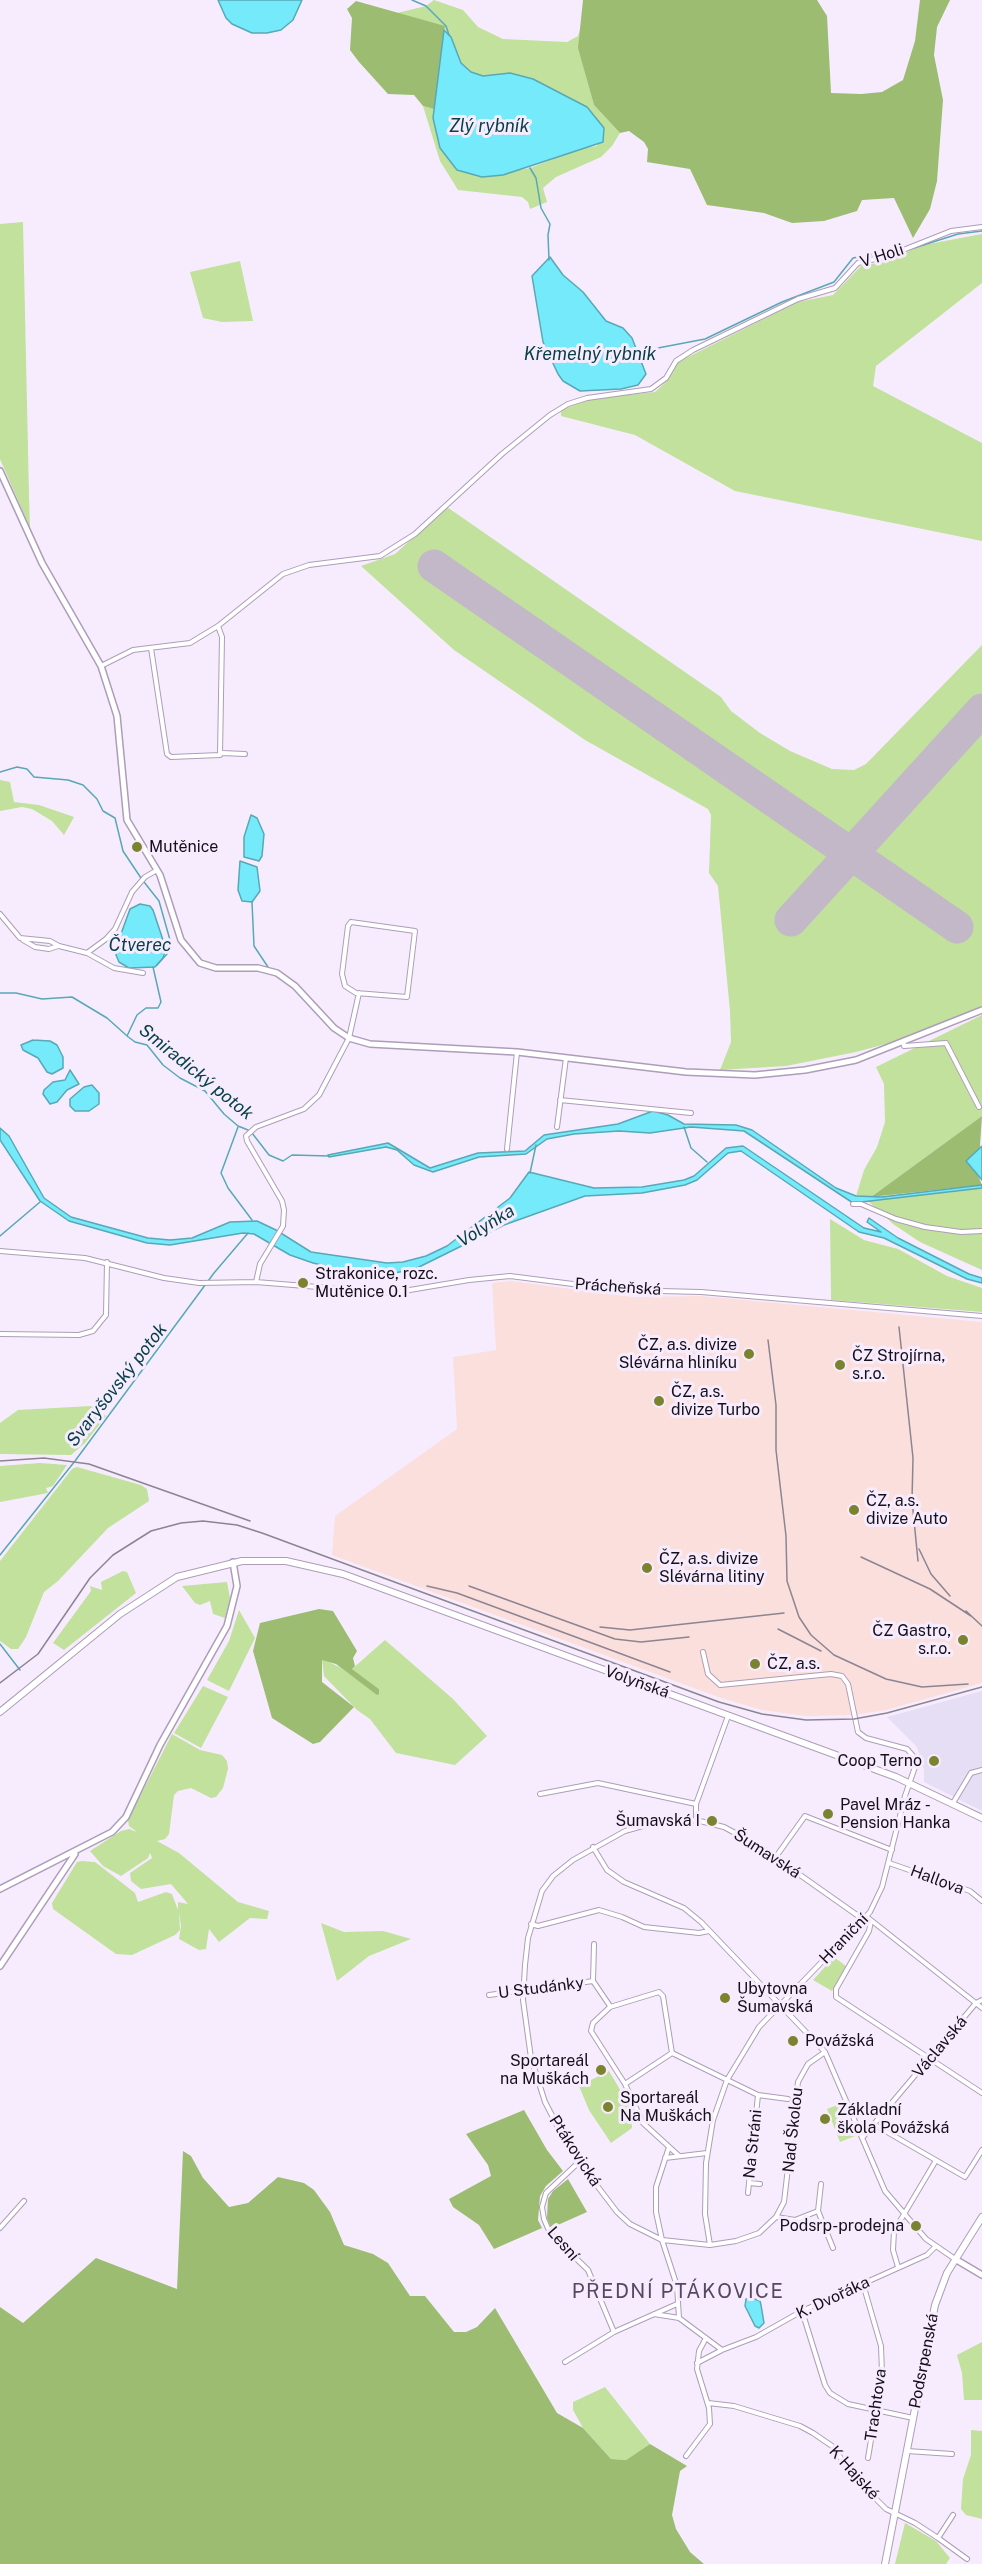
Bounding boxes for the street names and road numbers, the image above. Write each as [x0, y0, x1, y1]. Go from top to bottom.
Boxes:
street label: V Holi [858, 240, 906, 272]
street label: Prácheňská [574, 1274, 662, 1300]
street label: Volyňská [602, 1662, 672, 1702]
street label: Šumavská [730, 1825, 804, 1883]
street label: Hallova [908, 1861, 966, 1899]
street label: Hraniční [816, 1910, 872, 1968]
street label: U Studánky [497, 1973, 585, 2003]
street label: Václavská [909, 2012, 971, 2082]
street label: Nad Školou [779, 2087, 807, 2173]
street label: Na Stráni [740, 2108, 766, 2180]
street label: Ptákovická [545, 2112, 605, 2190]
street label: Lesní [543, 2223, 583, 2265]
street label: K. Dvořáka [793, 2273, 873, 2323]
street label: Podsrpenská [905, 2312, 943, 2410]
street label: Trachtova [861, 2368, 891, 2442]
street label: K Hajské [825, 2442, 883, 2504]

